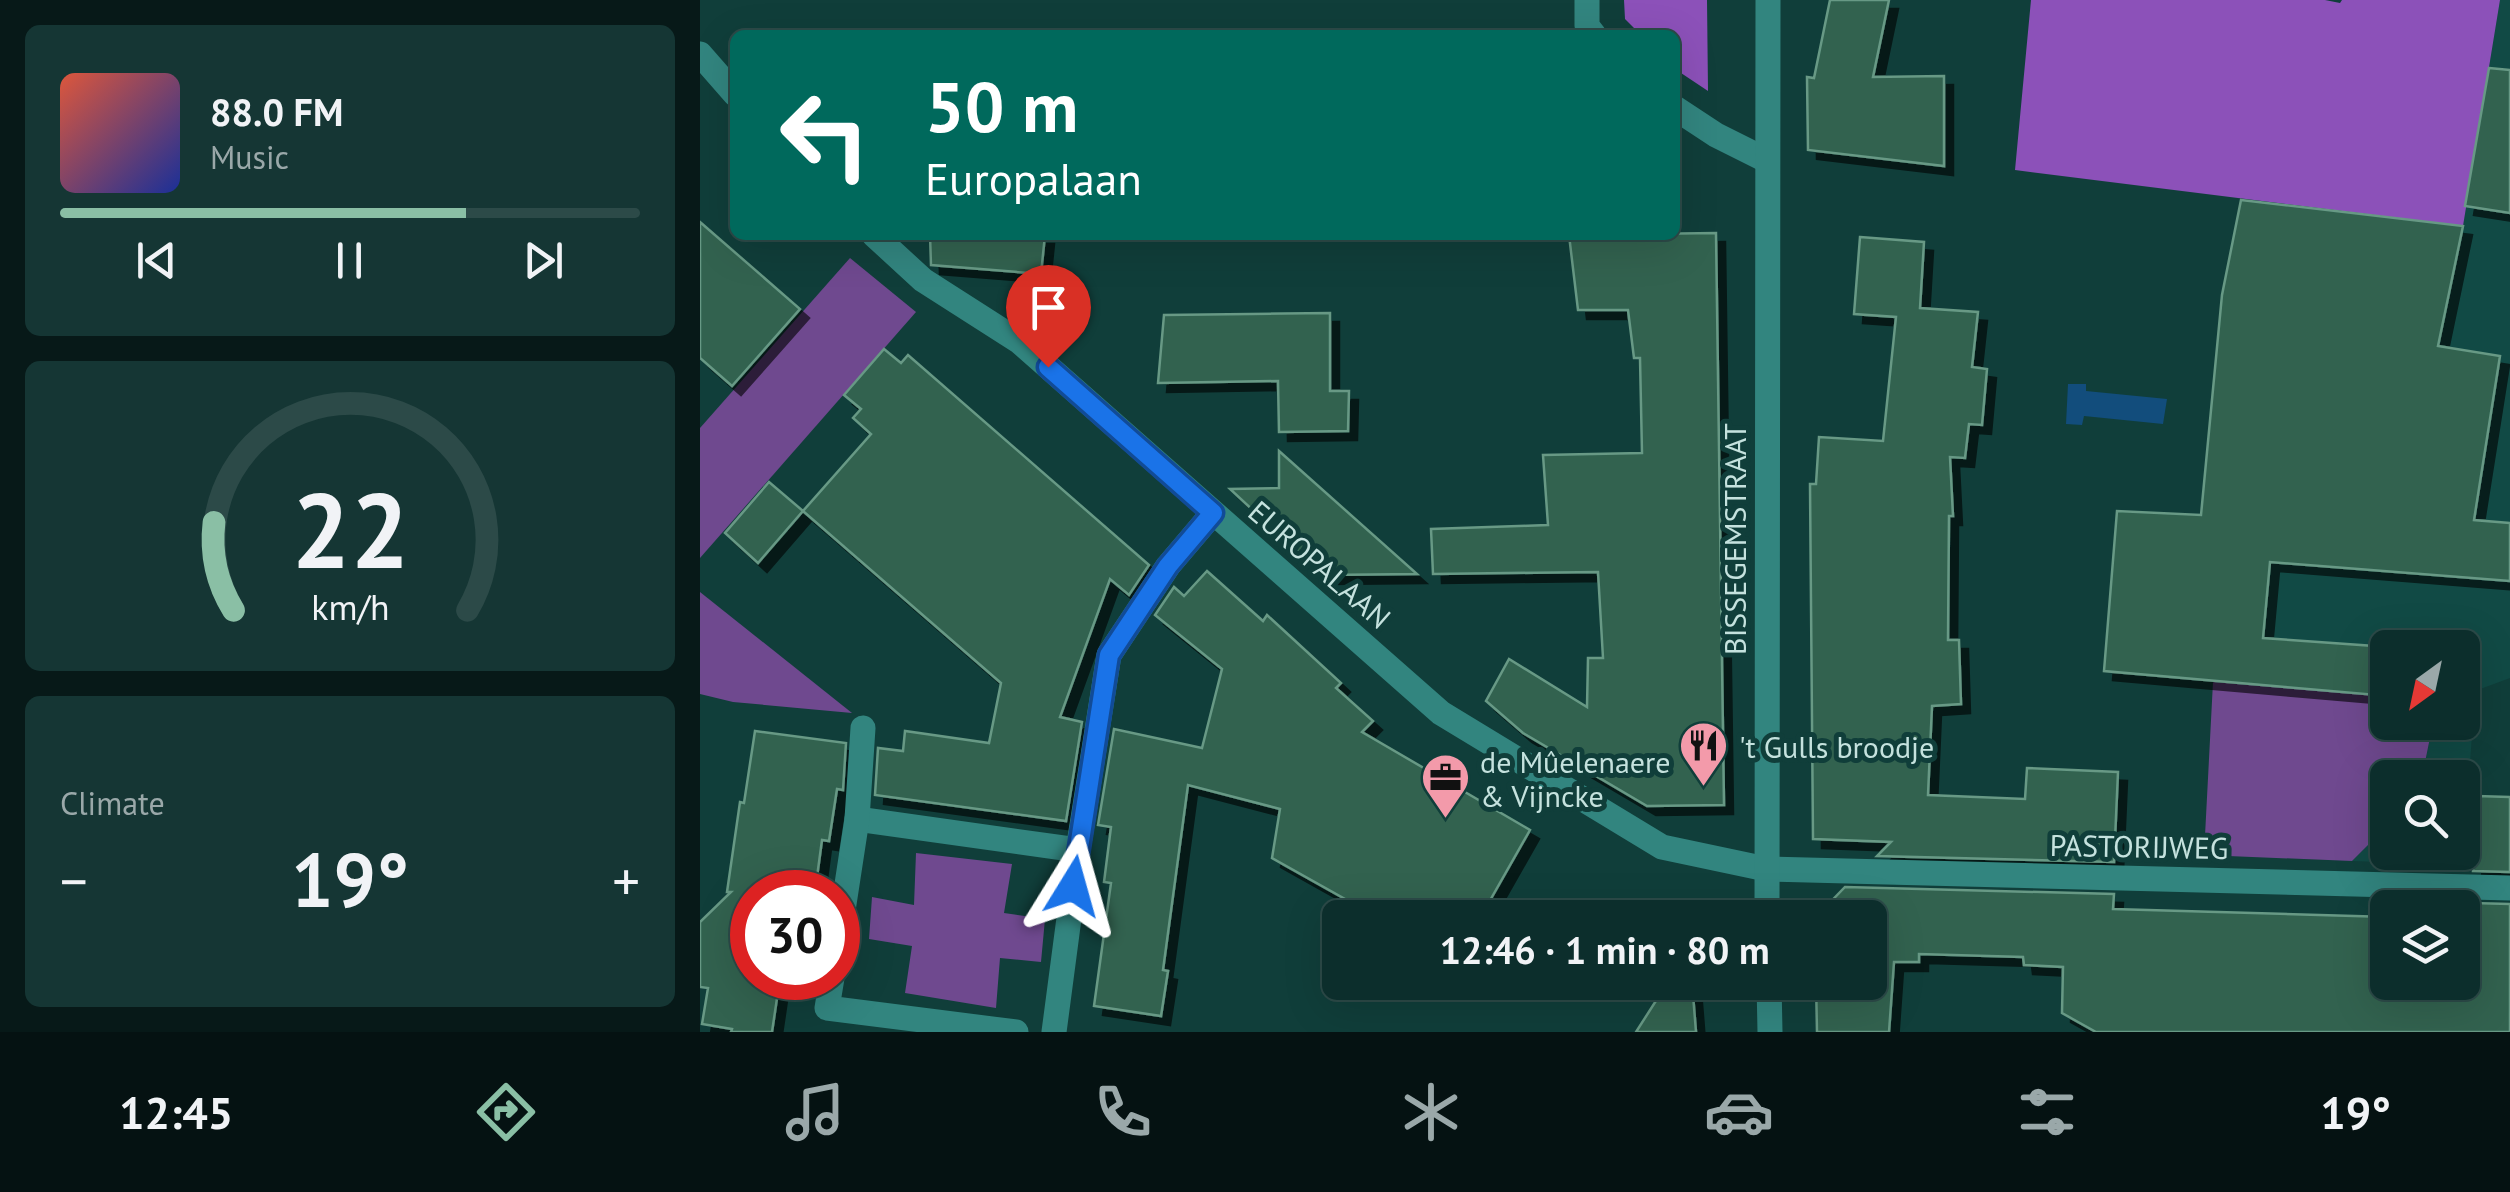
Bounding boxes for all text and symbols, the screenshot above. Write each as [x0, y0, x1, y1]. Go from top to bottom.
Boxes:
text: 50 m [925, 61, 1078, 151]
icon: left [760, 70, 890, 200]
text: 88.0 FM [210, 87, 343, 136]
text: Music [210, 136, 289, 178]
text: Europalaan [925, 149, 1142, 207]
icon: previous [129, 233, 184, 288]
icon: pause [322, 233, 377, 288]
icon: next [516, 233, 571, 288]
pin [1006, 265, 1091, 368]
icon: arrive [1021, 280, 1076, 335]
street label: BISSEGEMSTRAAT [1715, 423, 1754, 655]
text: 22 [291, 462, 409, 597]
street label: EUROPALAAN [1241, 492, 1399, 636]
text: km/h [311, 584, 389, 630]
north arrow [2370, 630, 2480, 740]
map controls [2370, 630, 2480, 1000]
restaurant icon: 't Gulls broodje [1678, 720, 1730, 788]
place label: 't Gulls broodje [1739, 727, 1934, 766]
place label: de Mûelenaere & Vijncke [1480, 742, 1671, 815]
office icon: de Mûelenaere & Vijncke [1419, 752, 1471, 820]
button: search [2370, 760, 2480, 870]
text: Climate [60, 782, 165, 824]
street label: PASTORIJWEG [2049, 825, 2229, 867]
text: 19° [291, 831, 409, 928]
position arrow [1021, 834, 1125, 938]
text: − [60, 845, 88, 916]
text: + [612, 845, 640, 916]
speed limit sign: 30 [730, 870, 860, 1000]
button: layers [2370, 890, 2480, 1000]
text: 12:46 · 1 min · 80 m [1439, 925, 1770, 974]
icon: directions [471, 1077, 541, 1147]
icon: music [780, 1077, 850, 1147]
icon: phone [1088, 1077, 1158, 1147]
icon: climate [1396, 1077, 1466, 1147]
icon: car [1704, 1077, 1774, 1147]
icon: filters [2012, 1077, 2082, 1147]
text: 12:45 [119, 1083, 233, 1141]
text: 19° [2320, 1083, 2391, 1141]

